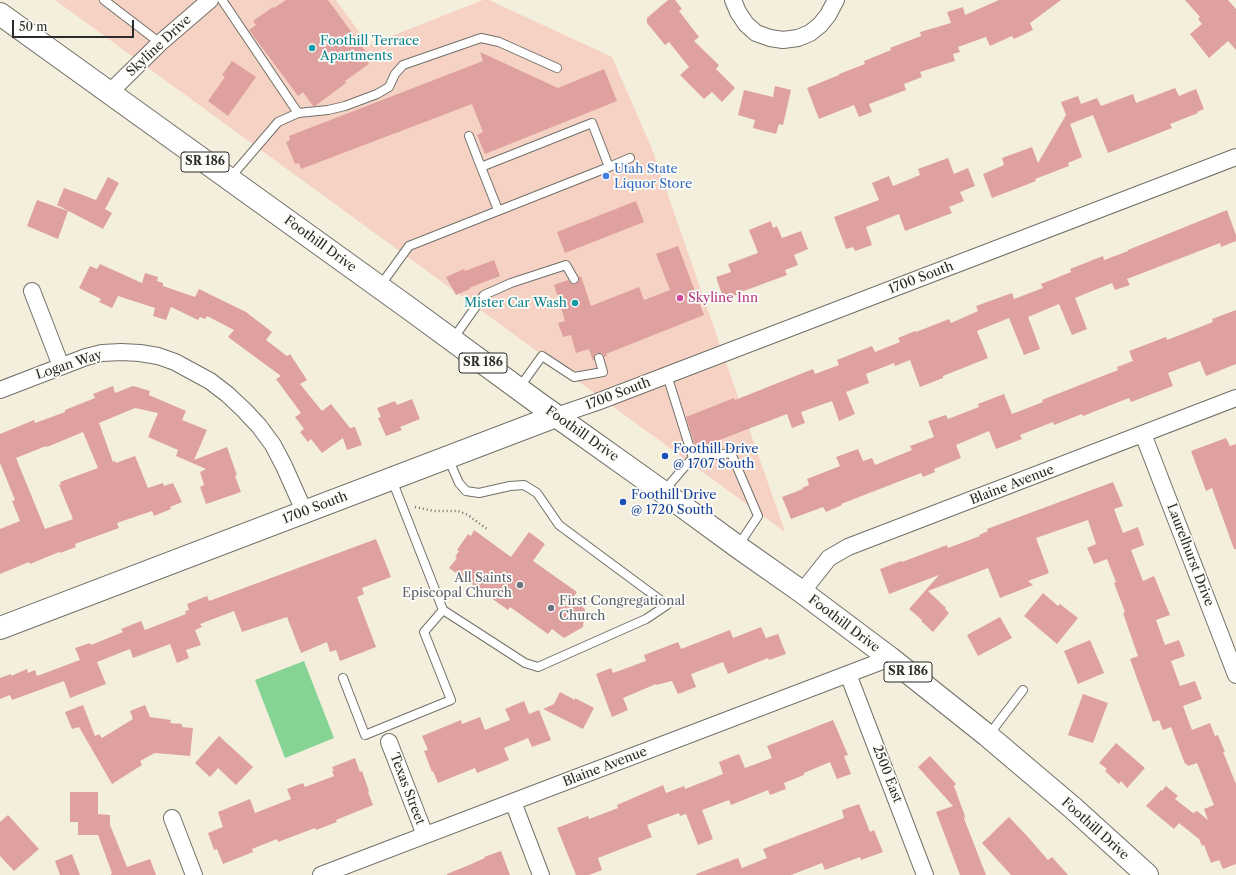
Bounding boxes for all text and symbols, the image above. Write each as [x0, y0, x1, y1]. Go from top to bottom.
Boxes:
scale bar [14, 12, 136, 38]
street label: Skyline Drive [123, 12, 195, 80]
text: 50 m [19, 19, 48, 34]
place label: Foothill Terrace Apartments [320, 33, 419, 64]
marker: Foothill Terrace Apartments [307, 43, 317, 53]
road number: SR 186 [181, 152, 229, 172]
place label: Utah State Liquor Store [614, 161, 692, 192]
marker: Utah State Liquor Store [601, 171, 611, 181]
street label: Foothill Drive [281, 213, 359, 275]
street label: 1700 South [886, 258, 956, 298]
place label: Skyline Inn [688, 290, 758, 306]
marker: Skyline Inn [675, 293, 685, 303]
place label: Mister Car Wash [464, 295, 567, 311]
marker: Mister Car Wash [570, 298, 580, 308]
street label: Logan Way [34, 347, 104, 383]
road number: SR 186 [459, 353, 507, 373]
street label: 1700 South [583, 374, 653, 414]
street label: Foothill Drive [543, 403, 621, 465]
place label: Foothill Drive @ 1707 South [673, 441, 759, 472]
marker: Foothill Drive @ 1707 South [660, 451, 670, 461]
street label: Blaine Avenue [968, 462, 1056, 508]
place label: Foothill Drive @ 1720 South [631, 487, 717, 518]
street label: 1700 South [280, 488, 350, 528]
marker: Foothill Drive @ 1720 South [618, 497, 628, 507]
street label: Laurelhurst Drive [1163, 501, 1217, 609]
place label: All Saints Episcopal Church [402, 570, 512, 601]
marker: All Saints Episcopal Church [515, 580, 525, 590]
street label: Foothill Drive [805, 592, 883, 656]
place label: First Congregational Church [559, 593, 685, 624]
marker: First Congregational Church [546, 603, 556, 613]
road number: SR 186 [884, 662, 932, 682]
street label: 2500 East [869, 743, 905, 805]
street label: Blaine Avenue [561, 744, 649, 790]
street label: Texas Street [386, 751, 428, 827]
street label: Foothill Drive [1058, 795, 1132, 863]

